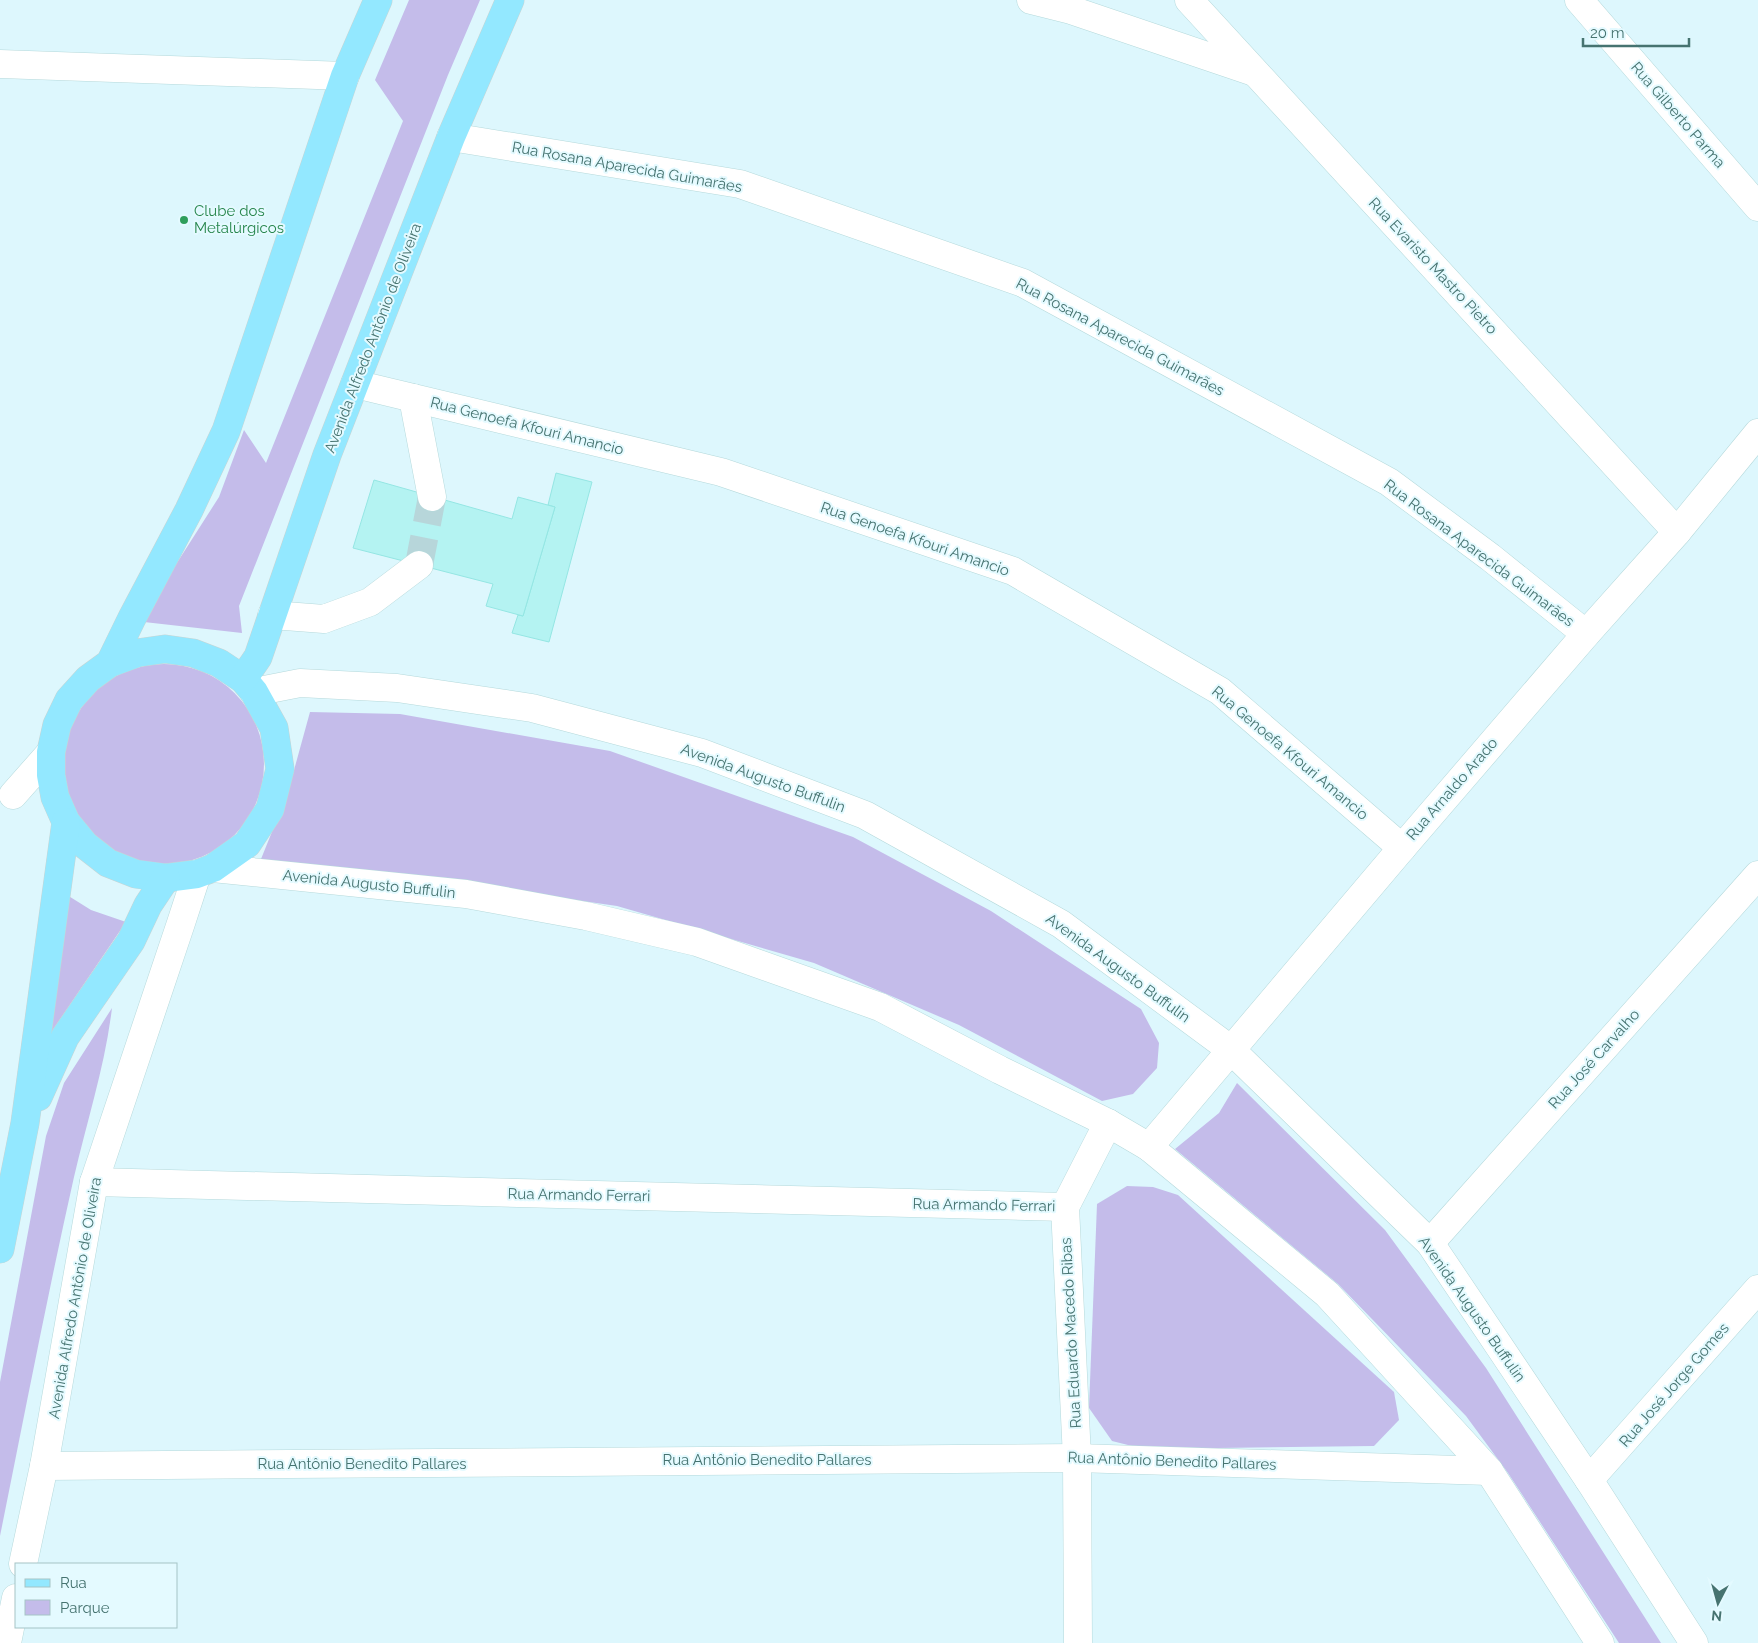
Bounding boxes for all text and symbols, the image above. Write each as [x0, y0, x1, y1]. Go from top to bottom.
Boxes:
scale bar [1583, 15, 1689, 47]
text: 20 m [1590, 24, 1625, 42]
street label: Rua Gilberto Parma [1627, 58, 1729, 172]
street label: Rua Rosana Aparecida Guimarães [511, 138, 743, 196]
street label: Rua Evaristo Mastro Pietro [1365, 194, 1501, 338]
place label: Clube dos Metalúrgicos [194, 202, 284, 237]
marker: Clube dos Metalúrgicos [178, 214, 190, 226]
street label: Avenida Alfredo Antônio de Oliveira [321, 220, 425, 456]
street label: Rua Rosana Aparecida Guimarães [1013, 274, 1227, 400]
street label: Rua Genoefa Kfouri Amancio [428, 393, 626, 459]
street label: Rua Rosana Aparecida Guimarães [1380, 476, 1578, 630]
street label: Rua Genoefa Kfouri Amancio [818, 498, 1012, 580]
street label: Rua Genoefa Kfouri Amancio [1208, 682, 1372, 824]
street label: Rua Arnaldo Arado [1403, 734, 1501, 844]
street label: Avenida Augusto Buffulin [678, 740, 848, 816]
street label: Avenida Augusto Buffulin [282, 866, 456, 902]
street label: Avenida Augusto Buffulin [1042, 910, 1194, 1026]
street label: Rua José Carvalho [1545, 1006, 1643, 1112]
street label: Avenida Alfredo Antônio de Oliveira [45, 1176, 105, 1420]
street label: Rua Armando Ferrari [508, 1185, 650, 1205]
street label: Rua Armando Ferrari [913, 1195, 1055, 1215]
street label: Avenida Augusto Buffulin [1415, 1233, 1529, 1385]
street label: Rua Eduardo Macedo Ribas [1057, 1237, 1085, 1429]
street label: Rua José Jorge Gomes [1615, 1319, 1733, 1451]
street label: Rua Antônio Benedito Pallares [1067, 1448, 1277, 1474]
street label: Rua Antônio Benedito Pallares [663, 1451, 871, 1469]
street label: Rua Antônio Benedito Pallares [258, 1455, 466, 1473]
legend [15, 1563, 178, 1628]
text: Rua [60, 1574, 87, 1592]
north arrow [1693, 1578, 1743, 1628]
text: Parque [60, 1599, 110, 1617]
text: N [1710, 1607, 1723, 1624]

